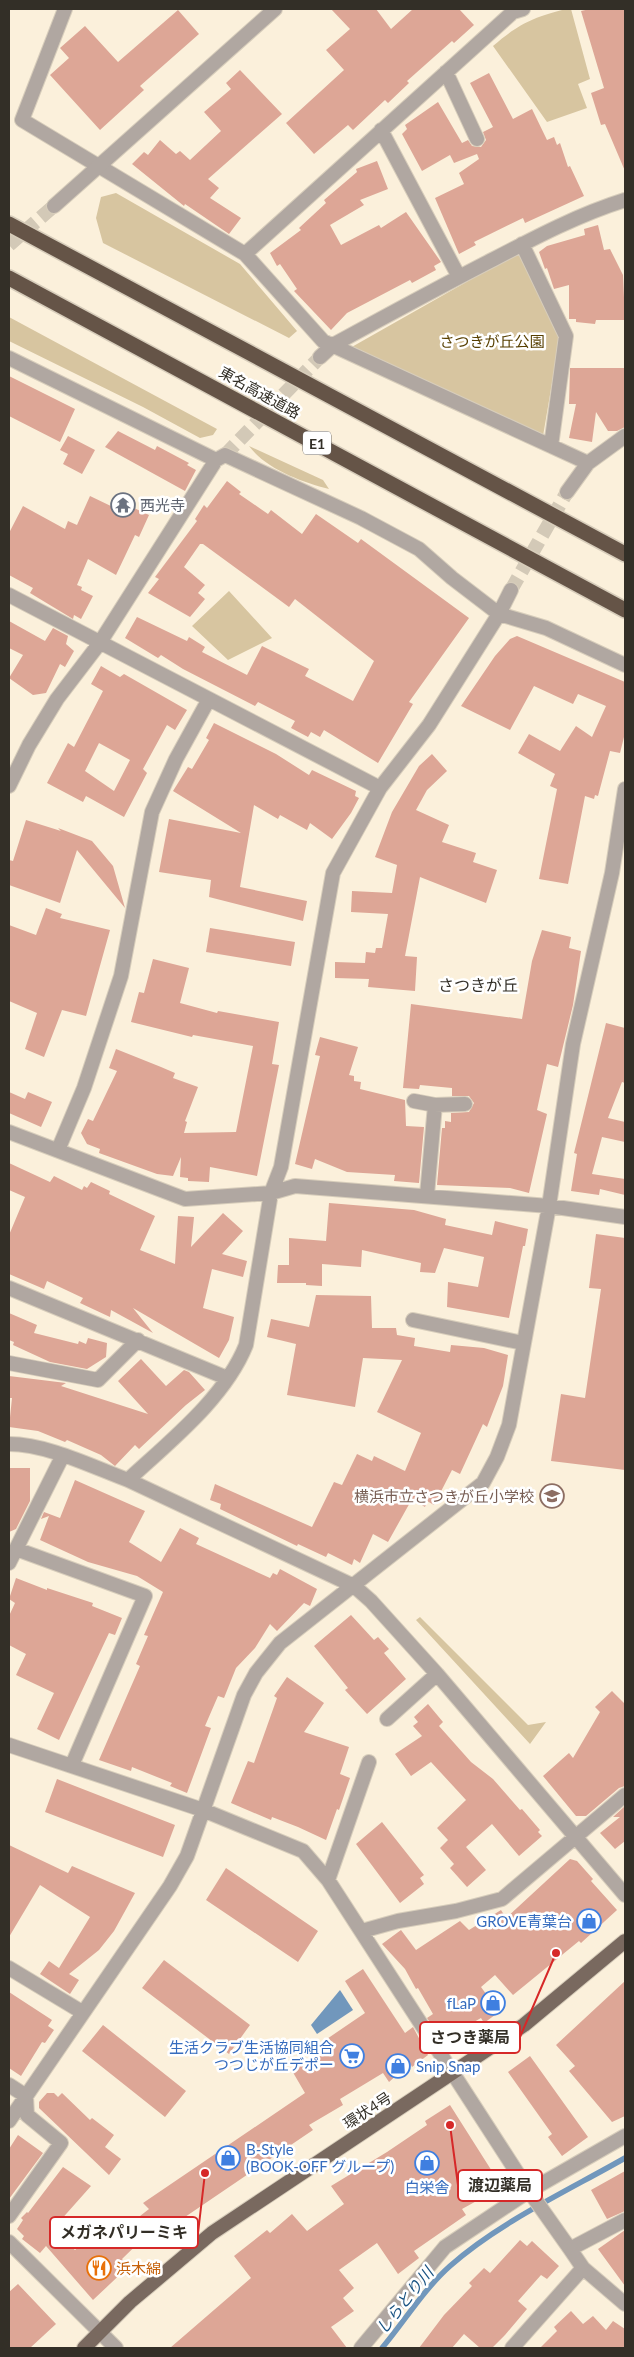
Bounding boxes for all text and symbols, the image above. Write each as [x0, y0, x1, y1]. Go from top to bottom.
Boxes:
park label: さつきが丘公園 [439, 332, 545, 350]
street label: 東名高速道路 [216, 362, 304, 422]
road number: E1 [303, 432, 331, 454]
temple icon: 西光寺 [110, 492, 136, 518]
place label: 西光寺 [140, 496, 185, 514]
district label: さつきが丘 [438, 975, 518, 994]
school or university icon: 横浜市立さつきが丘小学校 [539, 1483, 565, 1509]
place label: 横浜市立さつきが丘小学校 [354, 1487, 534, 1505]
shop icon: GROVE青葉台 [576, 1908, 602, 1934]
place label: GROVE青葉台 [476, 1912, 572, 1930]
shop icon: fLaP [480, 1990, 506, 2016]
place label: fLaP [447, 1994, 476, 2012]
callout: さつき薬局 [420, 2022, 520, 2053]
text: さつき薬局 [430, 2027, 510, 2046]
place label: 生活クラブ生活協同組合 つつじが丘デポー [169, 2038, 334, 2073]
supermarket icon: 生活クラブ生活協同組合 つつじが丘デポー [339, 2043, 365, 2069]
shop icon: Snip Snap [385, 2053, 411, 2079]
place label: Snip Snap [416, 2057, 480, 2075]
street label: 環状4号 [340, 2088, 394, 2132]
place label: B-Style (BOOK-OFF グループ) [246, 2140, 394, 2175]
shop icon: B-Style (BOOK-OFF グループ) [215, 2145, 241, 2171]
shop icon: 白栄舎 [414, 2150, 440, 2176]
callout: 渡辺薬局 [458, 2170, 542, 2201]
text: 渡辺薬局 [468, 2175, 532, 2194]
place label: 白栄舎 [404, 2178, 450, 2196]
callout: メガネパリーミキ [50, 2217, 198, 2248]
text: メガネパリーミキ [60, 2222, 188, 2241]
restaurant icon: 浜木綿 [86, 2255, 112, 2281]
place label: 浜木綿 [116, 2259, 161, 2277]
water label: しらとり川 [371, 2261, 438, 2337]

